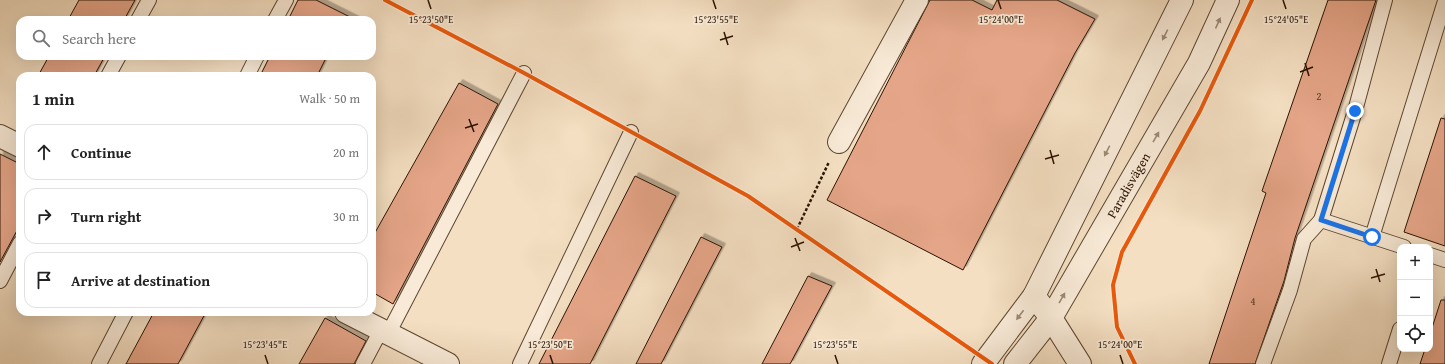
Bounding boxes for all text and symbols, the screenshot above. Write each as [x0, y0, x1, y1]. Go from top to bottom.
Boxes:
text: 15°23'50"E [409, 12, 453, 27]
text: 15°23'55"E [694, 12, 738, 27]
text: 15°24'00"E [979, 12, 1023, 27]
text: 15°24'05"E [1264, 12, 1308, 27]
search box [16, 16, 376, 60]
one-way arrow [1215, 17, 1221, 29]
icon: search [30, 27, 52, 49]
text: Search here [62, 28, 136, 49]
one-way arrow [1162, 29, 1168, 41]
text: 1 min [32, 86, 74, 111]
house number: 2 [1316, 88, 1322, 104]
text: Walk · 50 m [299, 89, 360, 108]
route end [1346, 102, 1364, 120]
one-way arrow [1153, 131, 1160, 143]
icon: ahead [33, 141, 55, 163]
text: Continue [71, 142, 132, 163]
text: 20 m [333, 143, 359, 162]
one-way arrow [1104, 145, 1110, 157]
street label: Paradisvägen [1102, 149, 1155, 222]
icon: right [33, 205, 55, 227]
text: Turn right [71, 206, 142, 227]
text: 30 m [333, 207, 359, 226]
route start [1363, 228, 1381, 246]
map controls [1397, 244, 1433, 352]
button: + [1397, 244, 1433, 280]
icon: arrive [33, 269, 55, 291]
text: Arrive at destination [71, 270, 210, 291]
button: − [1397, 280, 1433, 316]
one-way arrow [1059, 292, 1066, 304]
house number: 4 [1250, 293, 1256, 309]
one-way arrow [1016, 310, 1024, 321]
button: locate [1397, 316, 1433, 352]
text: 15°23'45"E [243, 337, 287, 352]
text: 15°23'50"E [528, 337, 572, 352]
text: 15°23'55"E [813, 337, 857, 352]
text: 15°24'00"E [1098, 337, 1142, 352]

